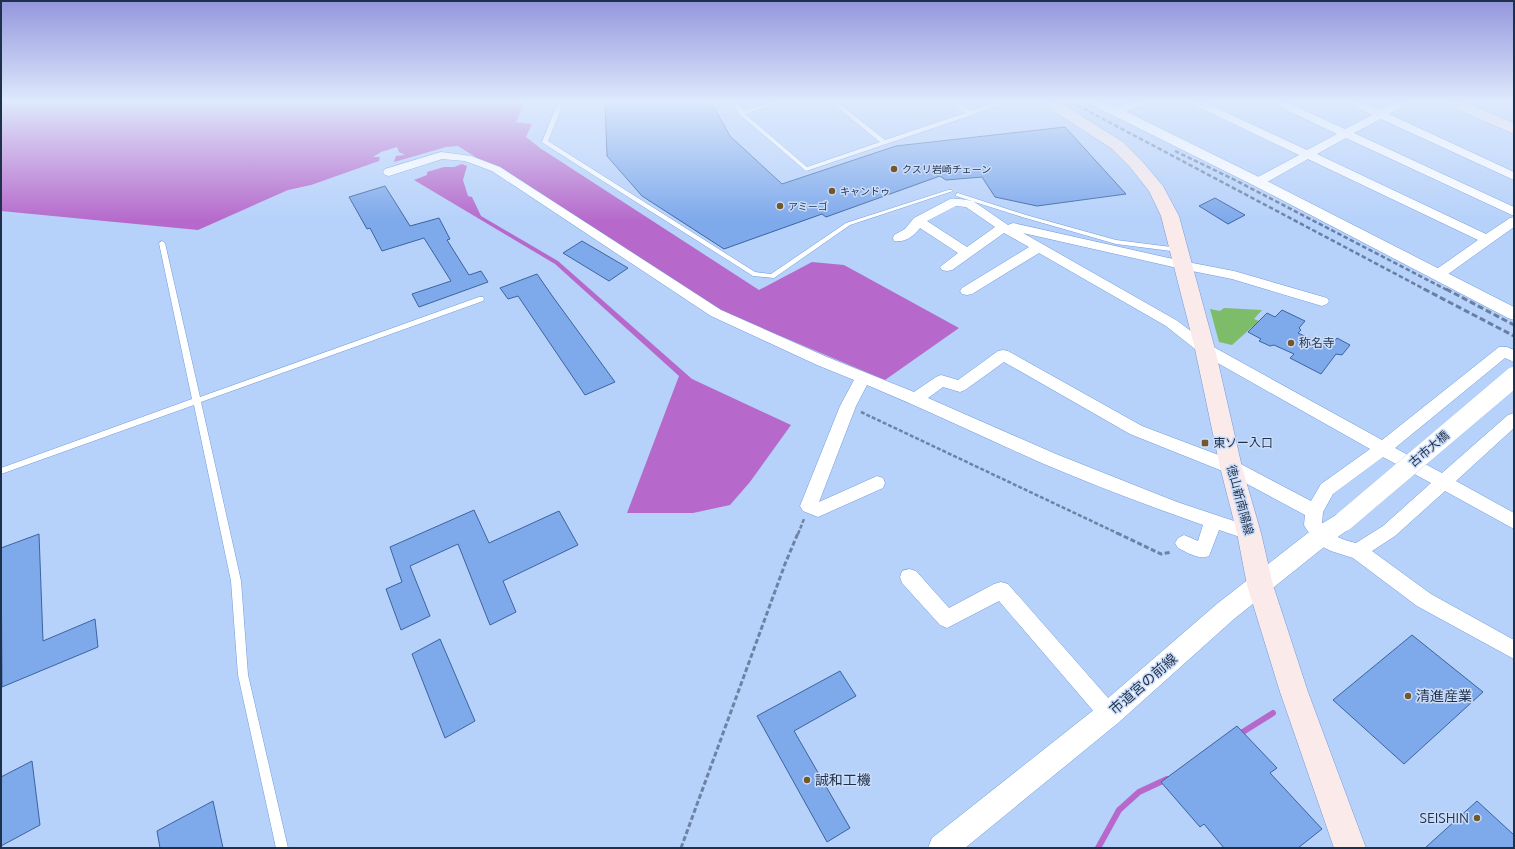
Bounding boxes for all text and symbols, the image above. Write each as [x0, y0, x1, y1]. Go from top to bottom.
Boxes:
marker: クスリ岩崎チェーン [889, 164, 899, 174]
place label: クスリ岩崎チェーン [902, 164, 991, 175]
marker: キャンドゥ [827, 186, 837, 196]
place label: キャンドゥ [840, 186, 890, 197]
marker: アミーゴ [775, 201, 785, 211]
place label: アミーゴ [788, 201, 828, 212]
place label: 称名寺 [1299, 336, 1335, 349]
marker: 称名寺 [1286, 338, 1296, 348]
street label: 古市大橋 [1406, 428, 1451, 469]
place label: 東ソー入口 [1213, 436, 1273, 449]
marker: 東ソー入口 [1200, 438, 1210, 448]
street label: 徳山新南陽線 [1225, 463, 1256, 536]
street label: 市道宮の前線 [1106, 650, 1180, 718]
place label: 清進産業 [1416, 688, 1472, 704]
marker: 清進産業 [1403, 691, 1413, 701]
place label: 誠和工機 [815, 772, 871, 788]
marker: 誠和工機 [802, 775, 812, 785]
place label: SEISHIN [1420, 810, 1469, 826]
marker: SEISHIN [1472, 813, 1482, 823]

